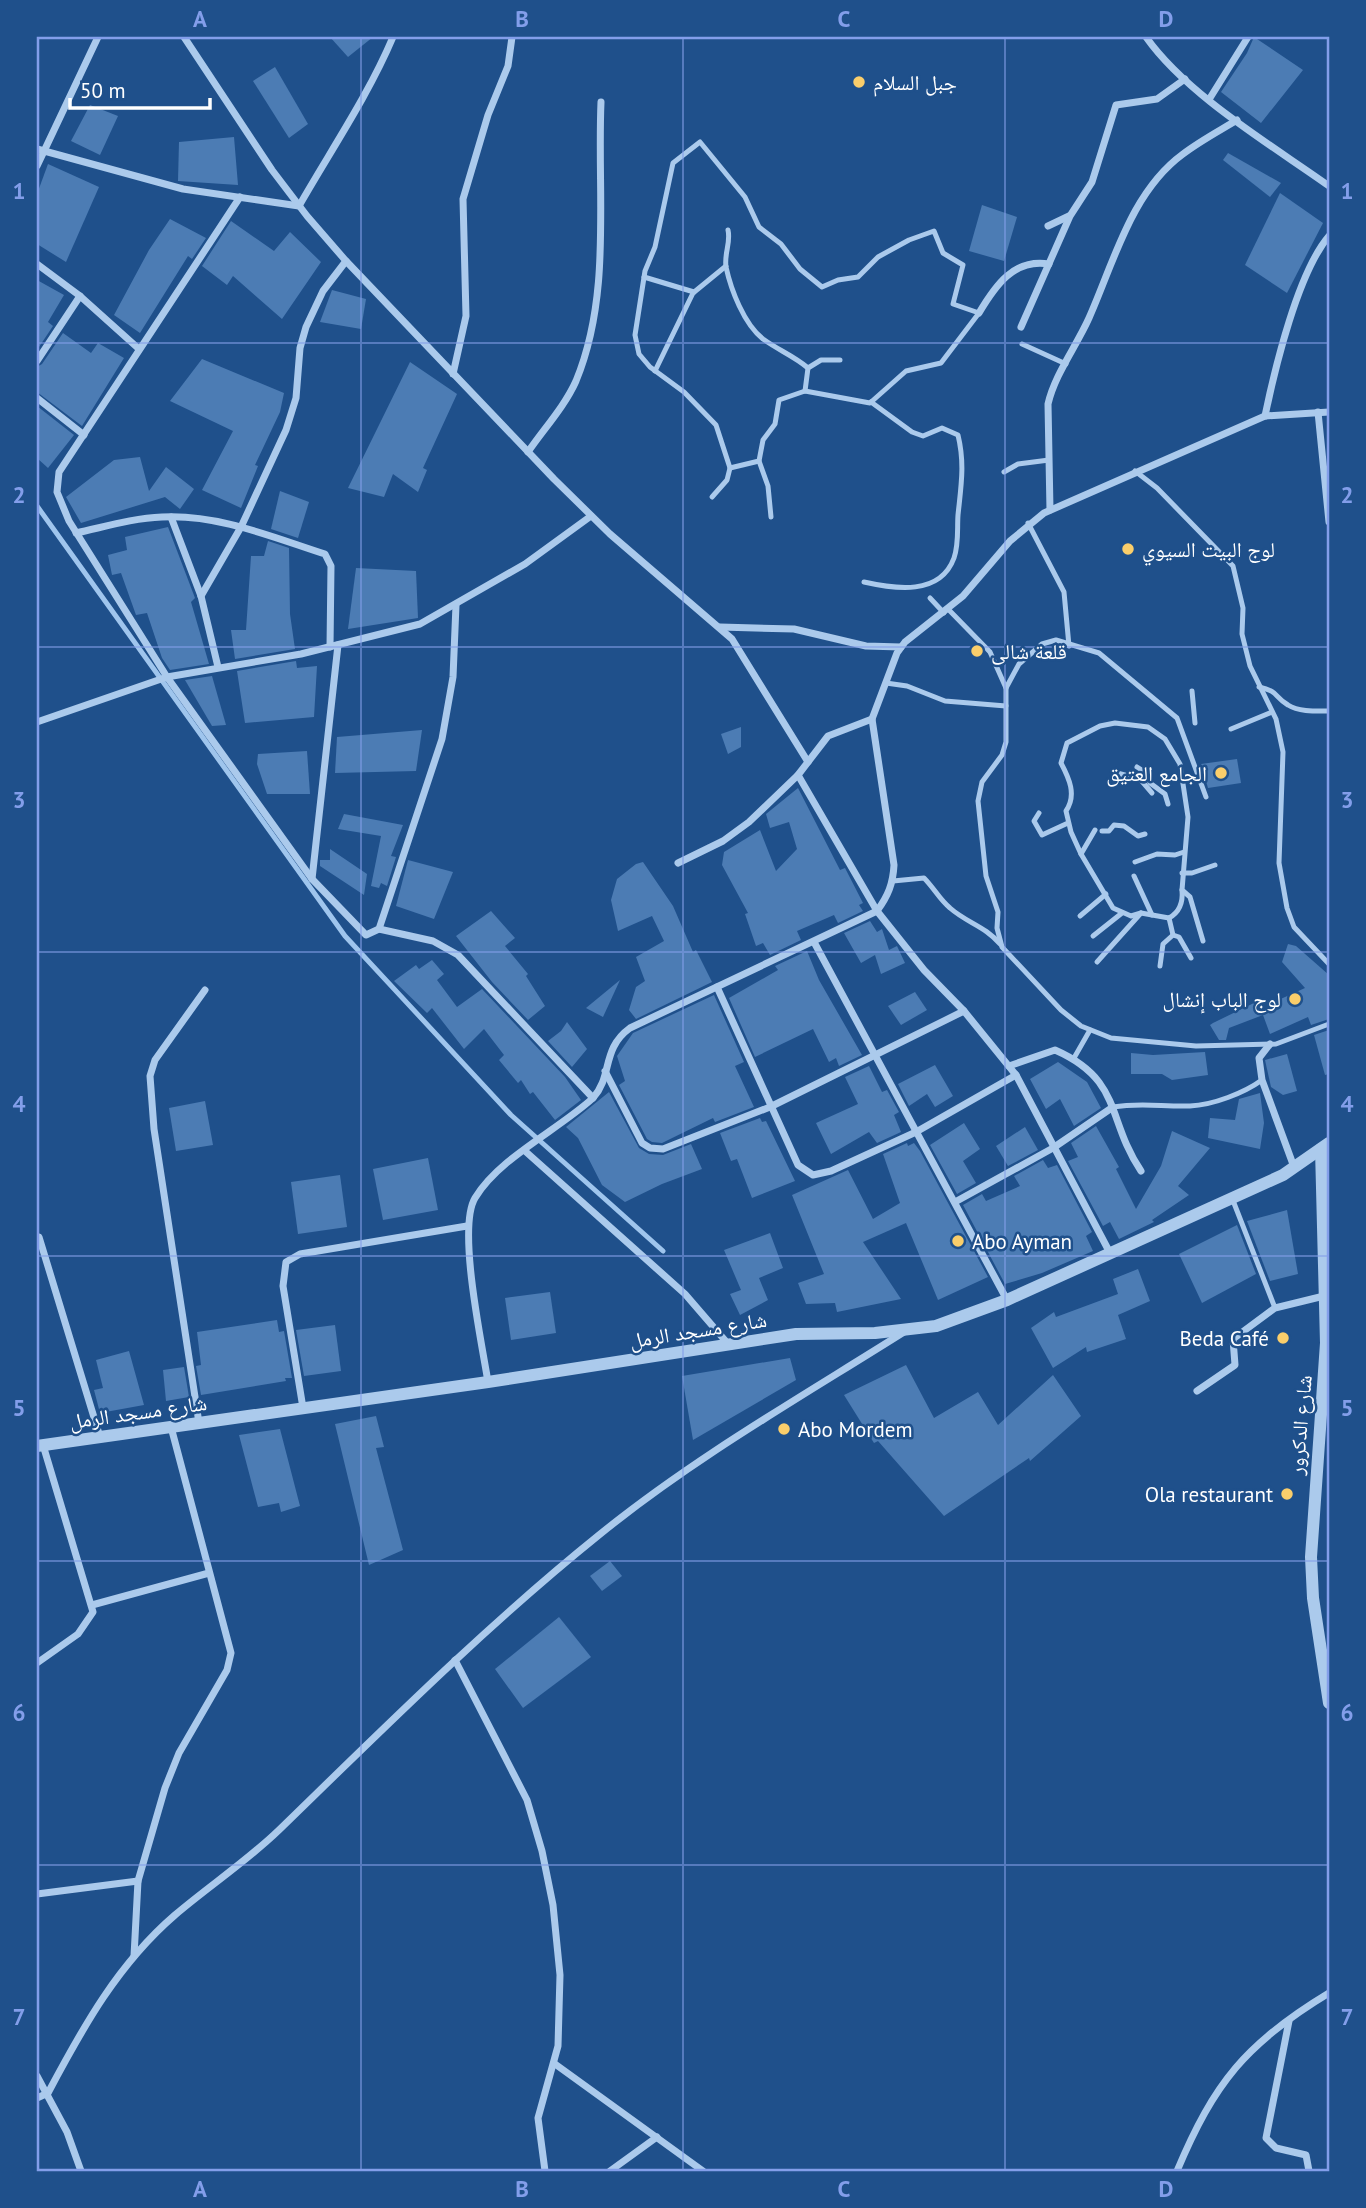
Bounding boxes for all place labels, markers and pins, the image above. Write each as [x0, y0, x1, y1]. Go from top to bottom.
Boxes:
place label: جبل السلام [873, 69, 957, 97]
marker: جبل السلام [851, 74, 867, 90]
place label: لوج البيت السيوي [1142, 536, 1275, 566]
marker: لوج البيت السيوي [1120, 541, 1136, 557]
place label: قلعة شالى [991, 638, 1067, 665]
marker: قلعة شالى [969, 643, 985, 659]
place label: الجامع العتيق [1106, 760, 1207, 787]
marker: الجامع العتيق [1213, 765, 1229, 781]
place label: لوج الباب إنشال [1163, 986, 1281, 1014]
marker: لوج الباب إنشال [1287, 991, 1303, 1007]
place label: Abo Ayman [972, 1228, 1072, 1255]
marker: Abo Ayman [950, 1233, 966, 1249]
place label: Beda Café [1180, 1325, 1269, 1352]
marker: Beda Café [1275, 1330, 1291, 1346]
place label: Abo Mordem [798, 1416, 913, 1443]
marker: Abo Mordem [776, 1421, 792, 1437]
place label: Ola restaurant [1145, 1481, 1273, 1508]
marker: Ola restaurant [1279, 1486, 1295, 1502]

